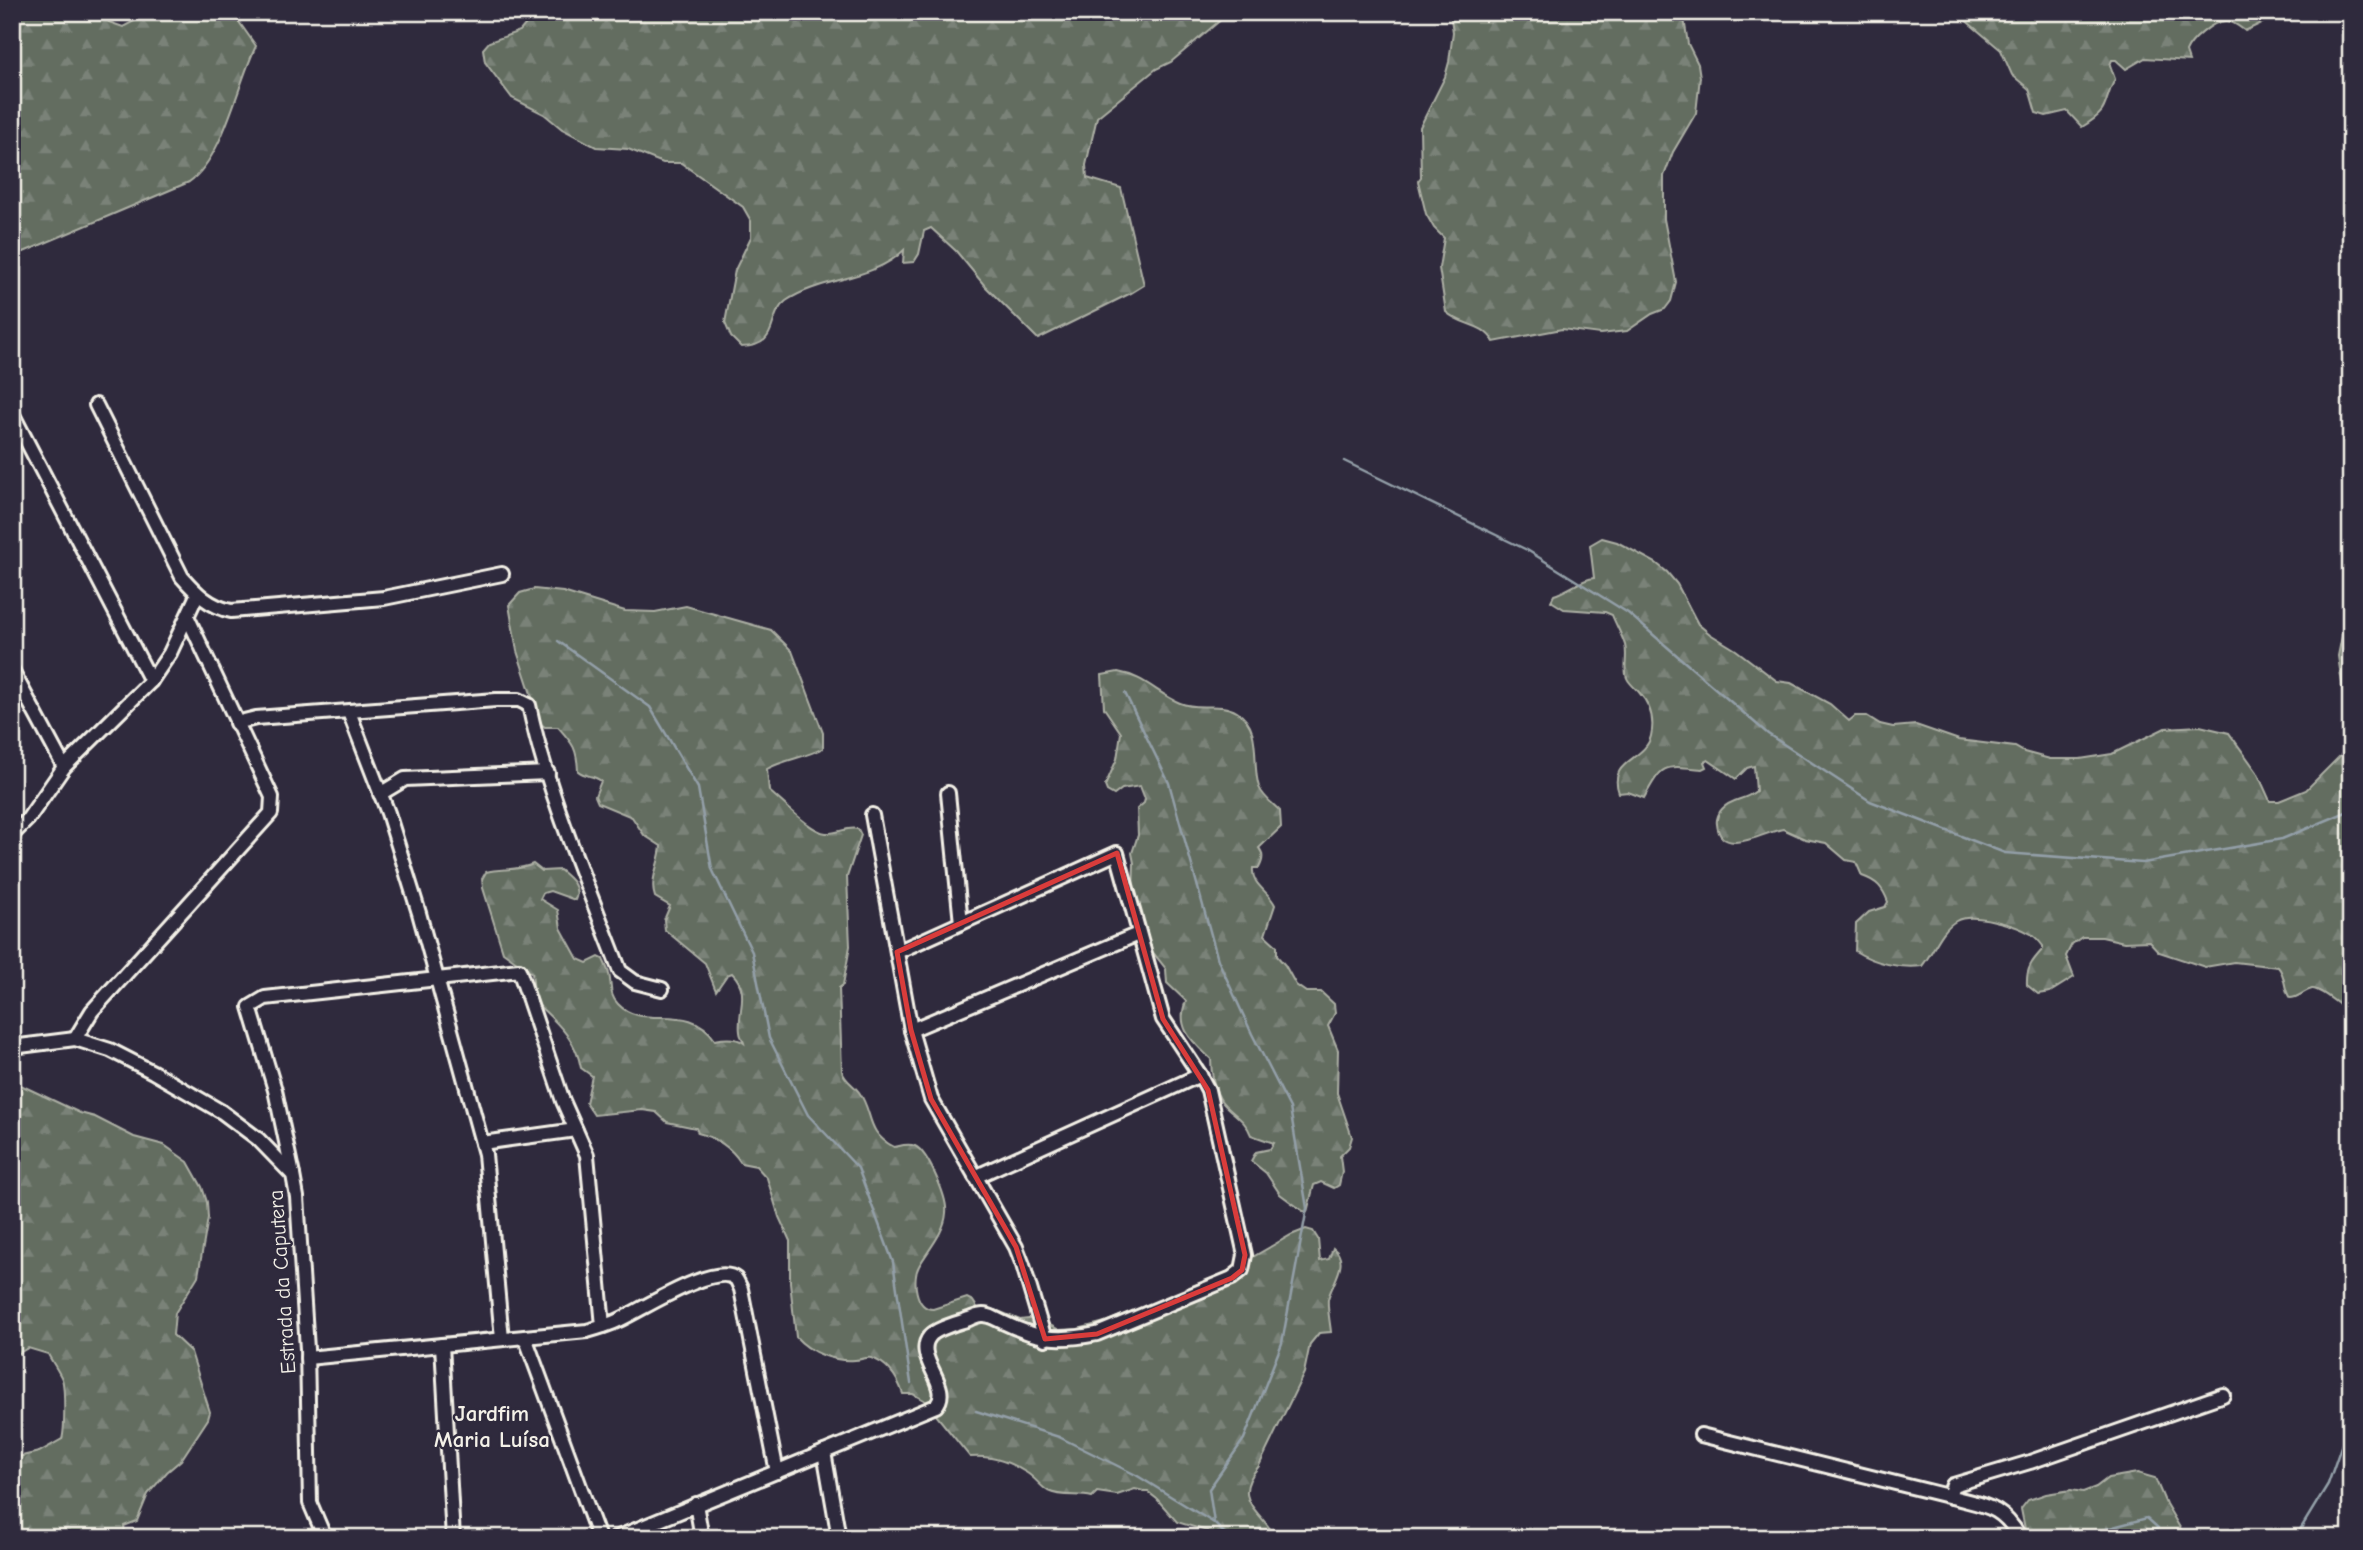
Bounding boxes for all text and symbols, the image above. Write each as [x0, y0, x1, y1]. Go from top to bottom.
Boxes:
street label: Estrada da Caputera [264, 1189, 300, 1375]
district label: Jardfim Maria Luísa [434, 1400, 550, 1453]

